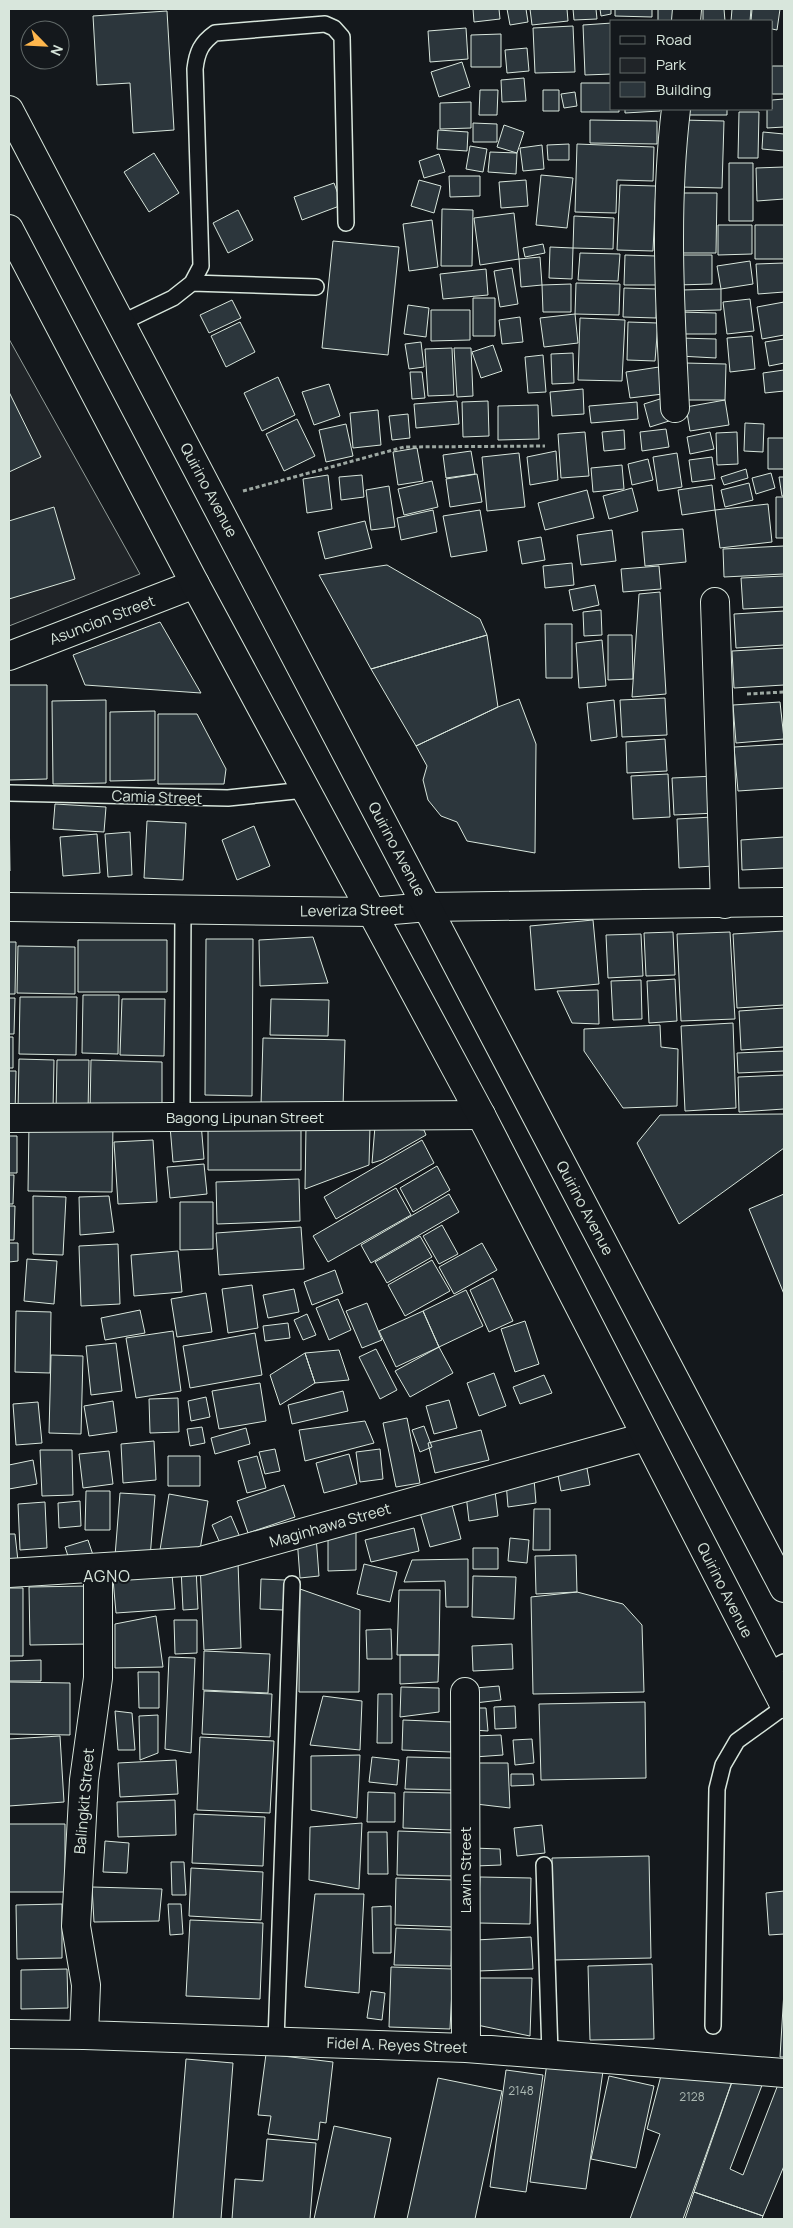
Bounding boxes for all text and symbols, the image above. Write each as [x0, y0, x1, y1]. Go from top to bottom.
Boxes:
north arrow [20, 20, 70, 70]
legend [610, 20, 773, 110]
text: Road [656, 29, 692, 50]
text: N [47, 42, 68, 59]
text: Park [656, 54, 686, 75]
text: Building [656, 79, 711, 100]
street label: Quirino Avenue [175, 439, 243, 541]
street label: Asuncion Street [46, 590, 158, 650]
street label: Camia Street [111, 785, 203, 809]
street label: Quirino Avenue [363, 798, 431, 900]
street label: Leveriza Street [300, 899, 404, 921]
street label: Bagong Lipunan Street [166, 1107, 324, 1128]
street label: Quirino Avenue [551, 1157, 619, 1259]
street label: Maginhawa Street [267, 1498, 393, 1552]
street label: Quirino Avenue [692, 1539, 758, 1641]
district label: AGNO [83, 1565, 131, 1587]
street label: Balingkit Street [69, 1747, 99, 1855]
street label: Lawin Street [455, 1827, 476, 1913]
street label: Fidel A. Reyes Street [326, 2032, 468, 2058]
house number: 2148 [508, 2082, 534, 2099]
house number: 2128 [679, 2088, 705, 2105]

